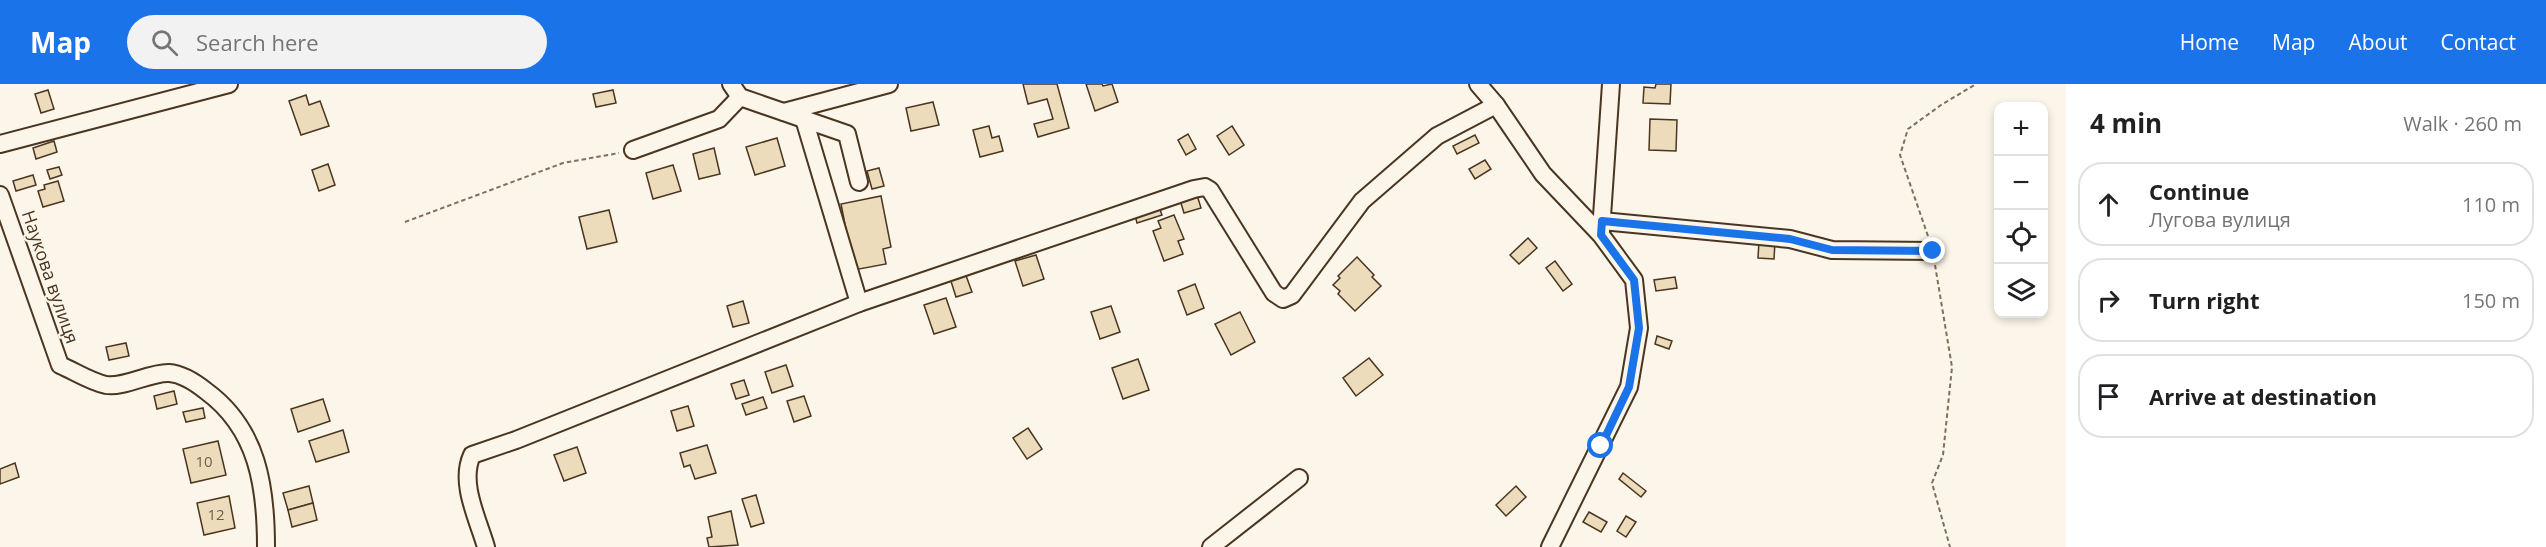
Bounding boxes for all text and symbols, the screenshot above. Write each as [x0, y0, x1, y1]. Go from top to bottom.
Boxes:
search box [127, 15, 547, 69]
text: Map [30, 23, 91, 61]
icon: search [148, 26, 181, 59]
text: Search here [196, 27, 319, 57]
text: Home [2180, 28, 2239, 56]
text: Map [2272, 28, 2315, 56]
text: About [2348, 28, 2408, 56]
text: Contact [2441, 28, 2516, 56]
map controls [1994, 102, 2048, 318]
button: + [1994, 102, 2048, 156]
text: 4 min [2090, 105, 2162, 141]
text: Walk · 260 m [2403, 110, 2522, 137]
button: − [1994, 156, 2048, 210]
text: Continue [2149, 176, 2249, 206]
icon: ahead [2092, 188, 2125, 221]
text: 110 m [2462, 191, 2520, 218]
text: Лугова вулиця [2149, 206, 2291, 233]
street label: Наукова вулиця [17, 207, 85, 347]
button: locate [1994, 210, 2048, 264]
route end [1919, 237, 1945, 263]
button: layers [1994, 264, 2048, 318]
icon: right [2092, 284, 2125, 317]
text: Turn right [2149, 285, 2260, 315]
text: 150 m [2462, 287, 2520, 314]
icon: arrive [2092, 380, 2125, 413]
text: Arrive at destination [2149, 381, 2377, 411]
route start [1587, 432, 1613, 458]
house number: 10 [195, 451, 213, 471]
house number: 12 [207, 504, 225, 524]

